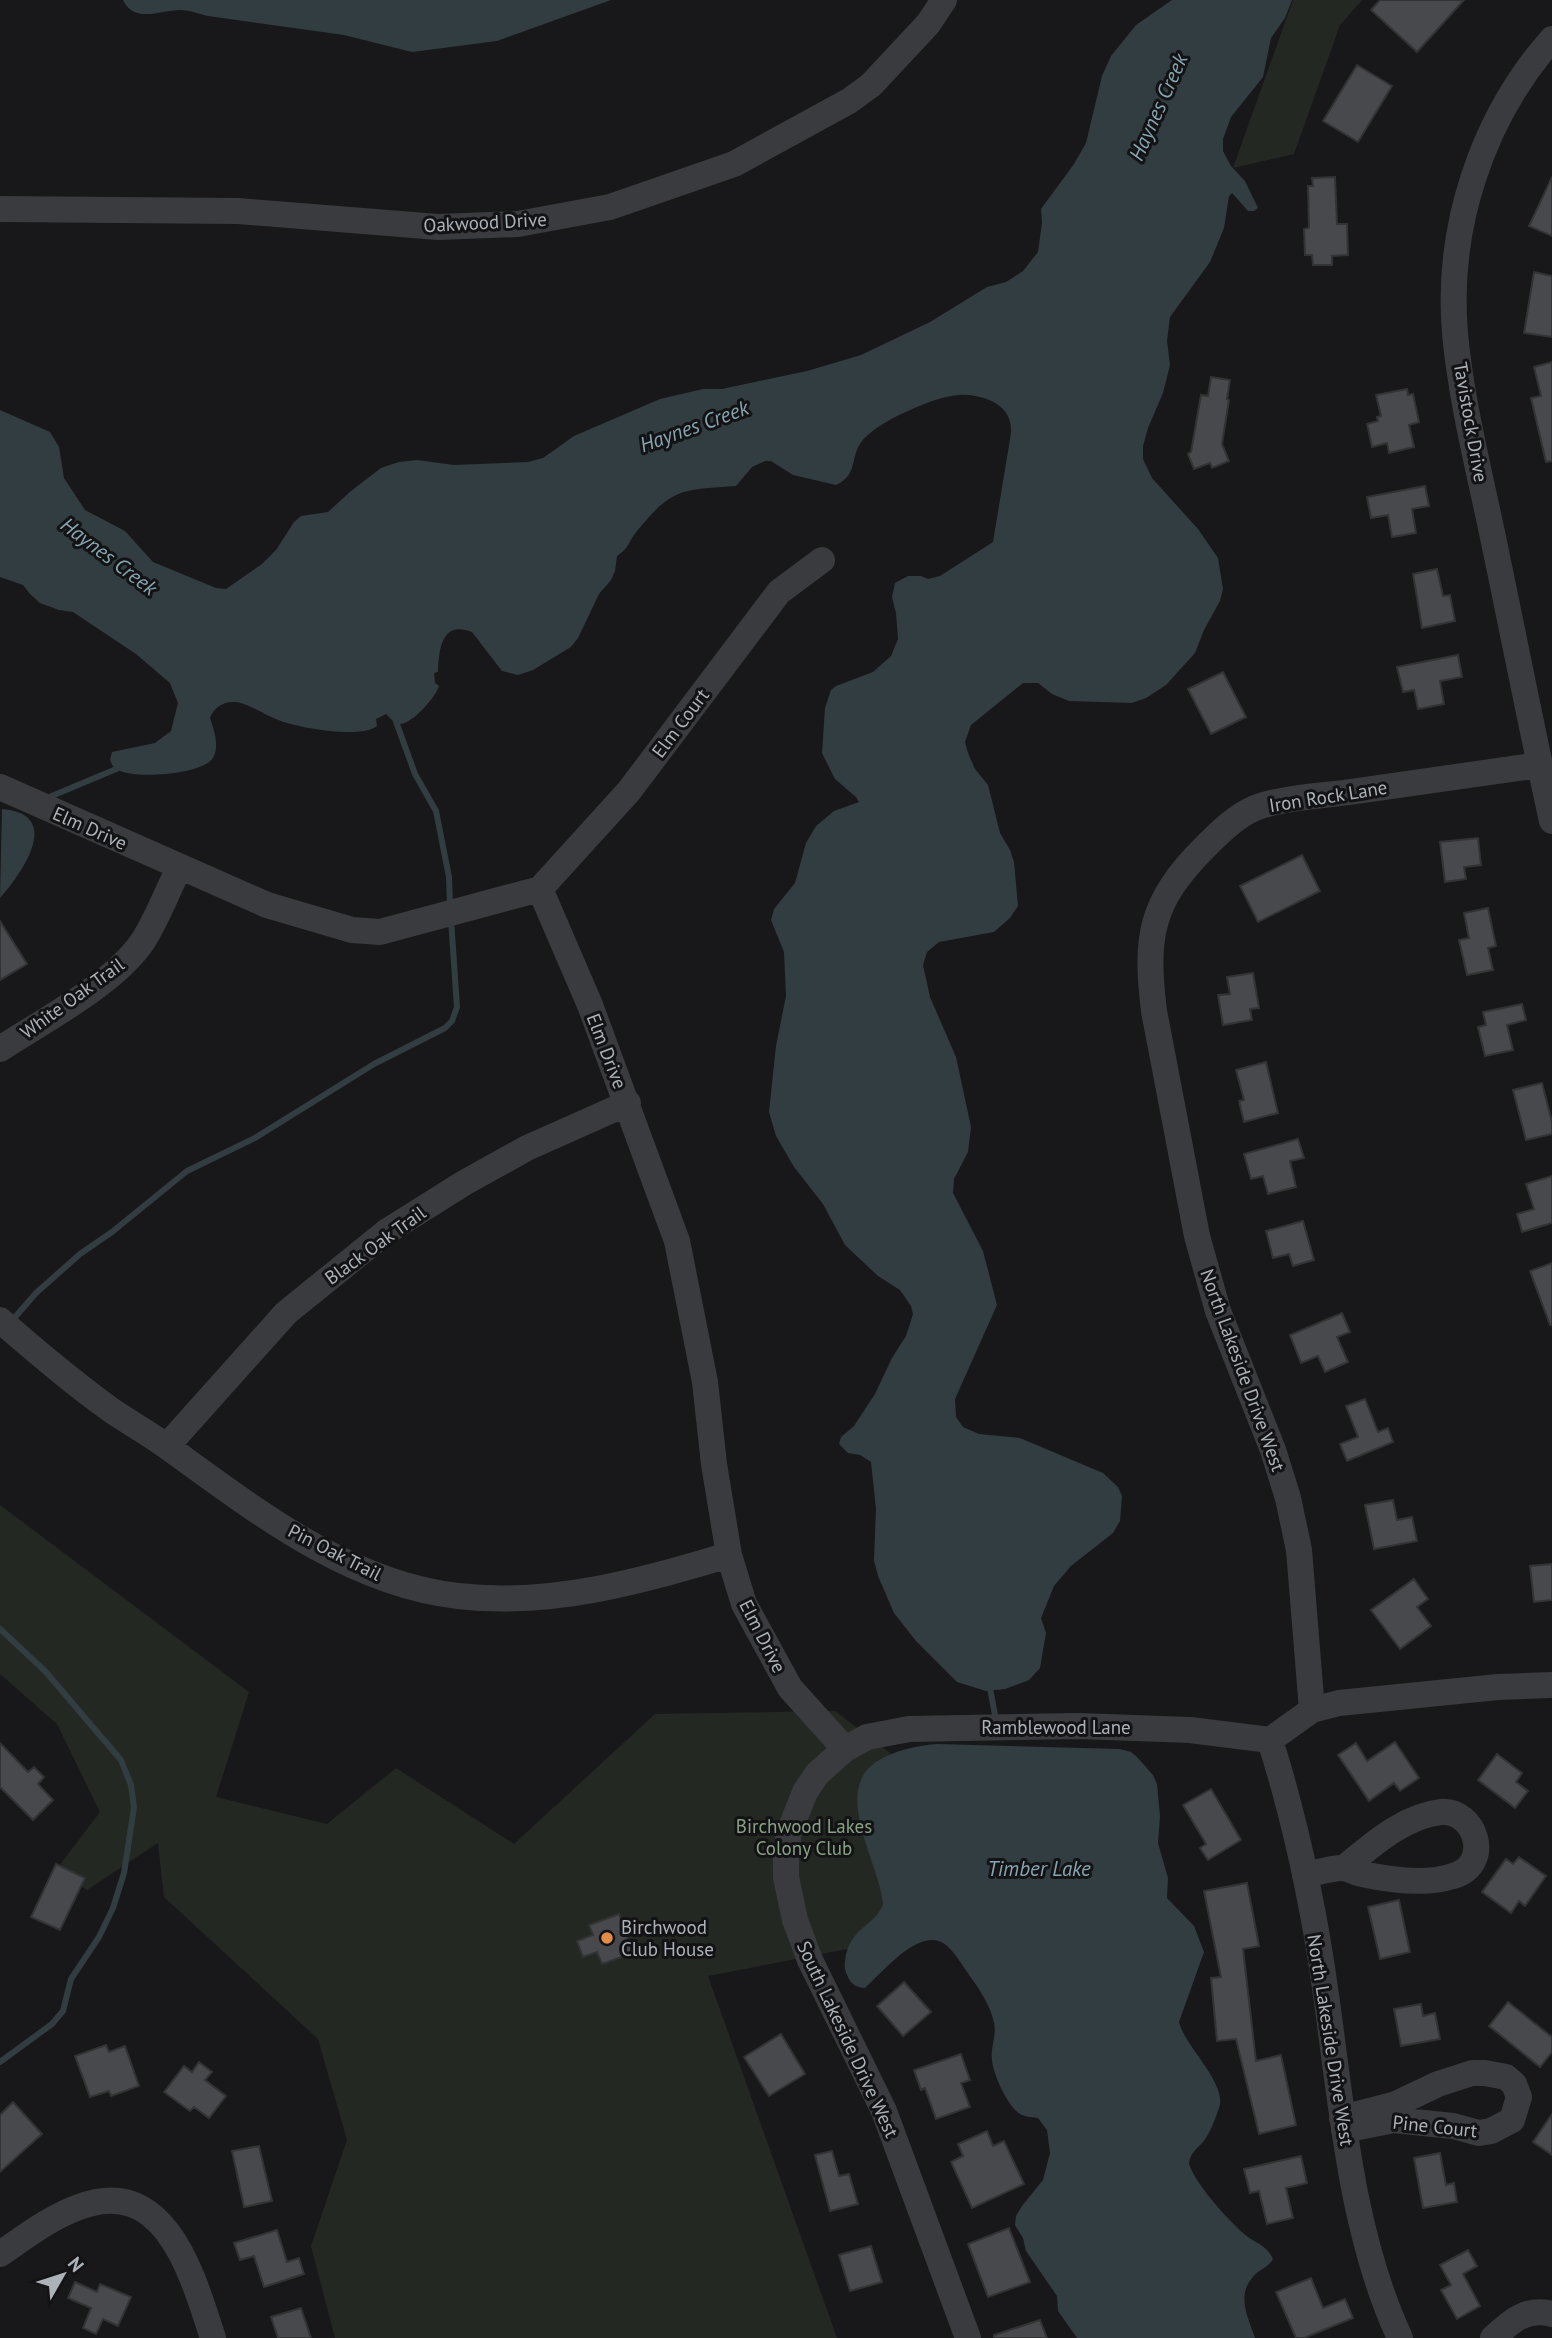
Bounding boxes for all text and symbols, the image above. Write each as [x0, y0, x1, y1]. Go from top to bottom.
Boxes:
water label: Haynes Creek [1122, 48, 1194, 165]
street label: Oakwood Drive [423, 207, 547, 237]
street label: Tavistock Drive [1449, 360, 1493, 484]
water label: Haynes Creek [636, 393, 754, 458]
water label: Haynes Creek [55, 511, 164, 602]
street label: Elm Court [646, 683, 714, 762]
street label: Iron Rock Lane [1267, 775, 1389, 817]
street label: Elm Drive [49, 801, 131, 855]
street label: White Oak Trail [15, 952, 129, 1044]
street label: Elm Drive [582, 1010, 632, 1092]
street label: Black Oak Trail [320, 1200, 430, 1290]
street label: North Lakeside Drive West [1195, 1266, 1291, 1475]
street label: Pin Oak Trail [284, 1518, 386, 1586]
street label: Elm Drive [734, 1595, 792, 1677]
street label: Ramblewood Lane [981, 1715, 1131, 1739]
park label: Birchwood Lakes Colony Club [736, 1814, 872, 1860]
water label: Timber Lake [987, 1855, 1091, 1882]
place label: Birchwood Club House [621, 1915, 714, 1961]
marker: Birchwood Club House [599, 1930, 615, 1946]
street label: North Lakeside Drive West [1302, 1933, 1360, 2148]
street label: South Lakeside Drive West [792, 1937, 904, 2142]
street label: Pine Court [1392, 2110, 1479, 2142]
north arrow [28, 2240, 98, 2310]
text: N [63, 2252, 89, 2277]

